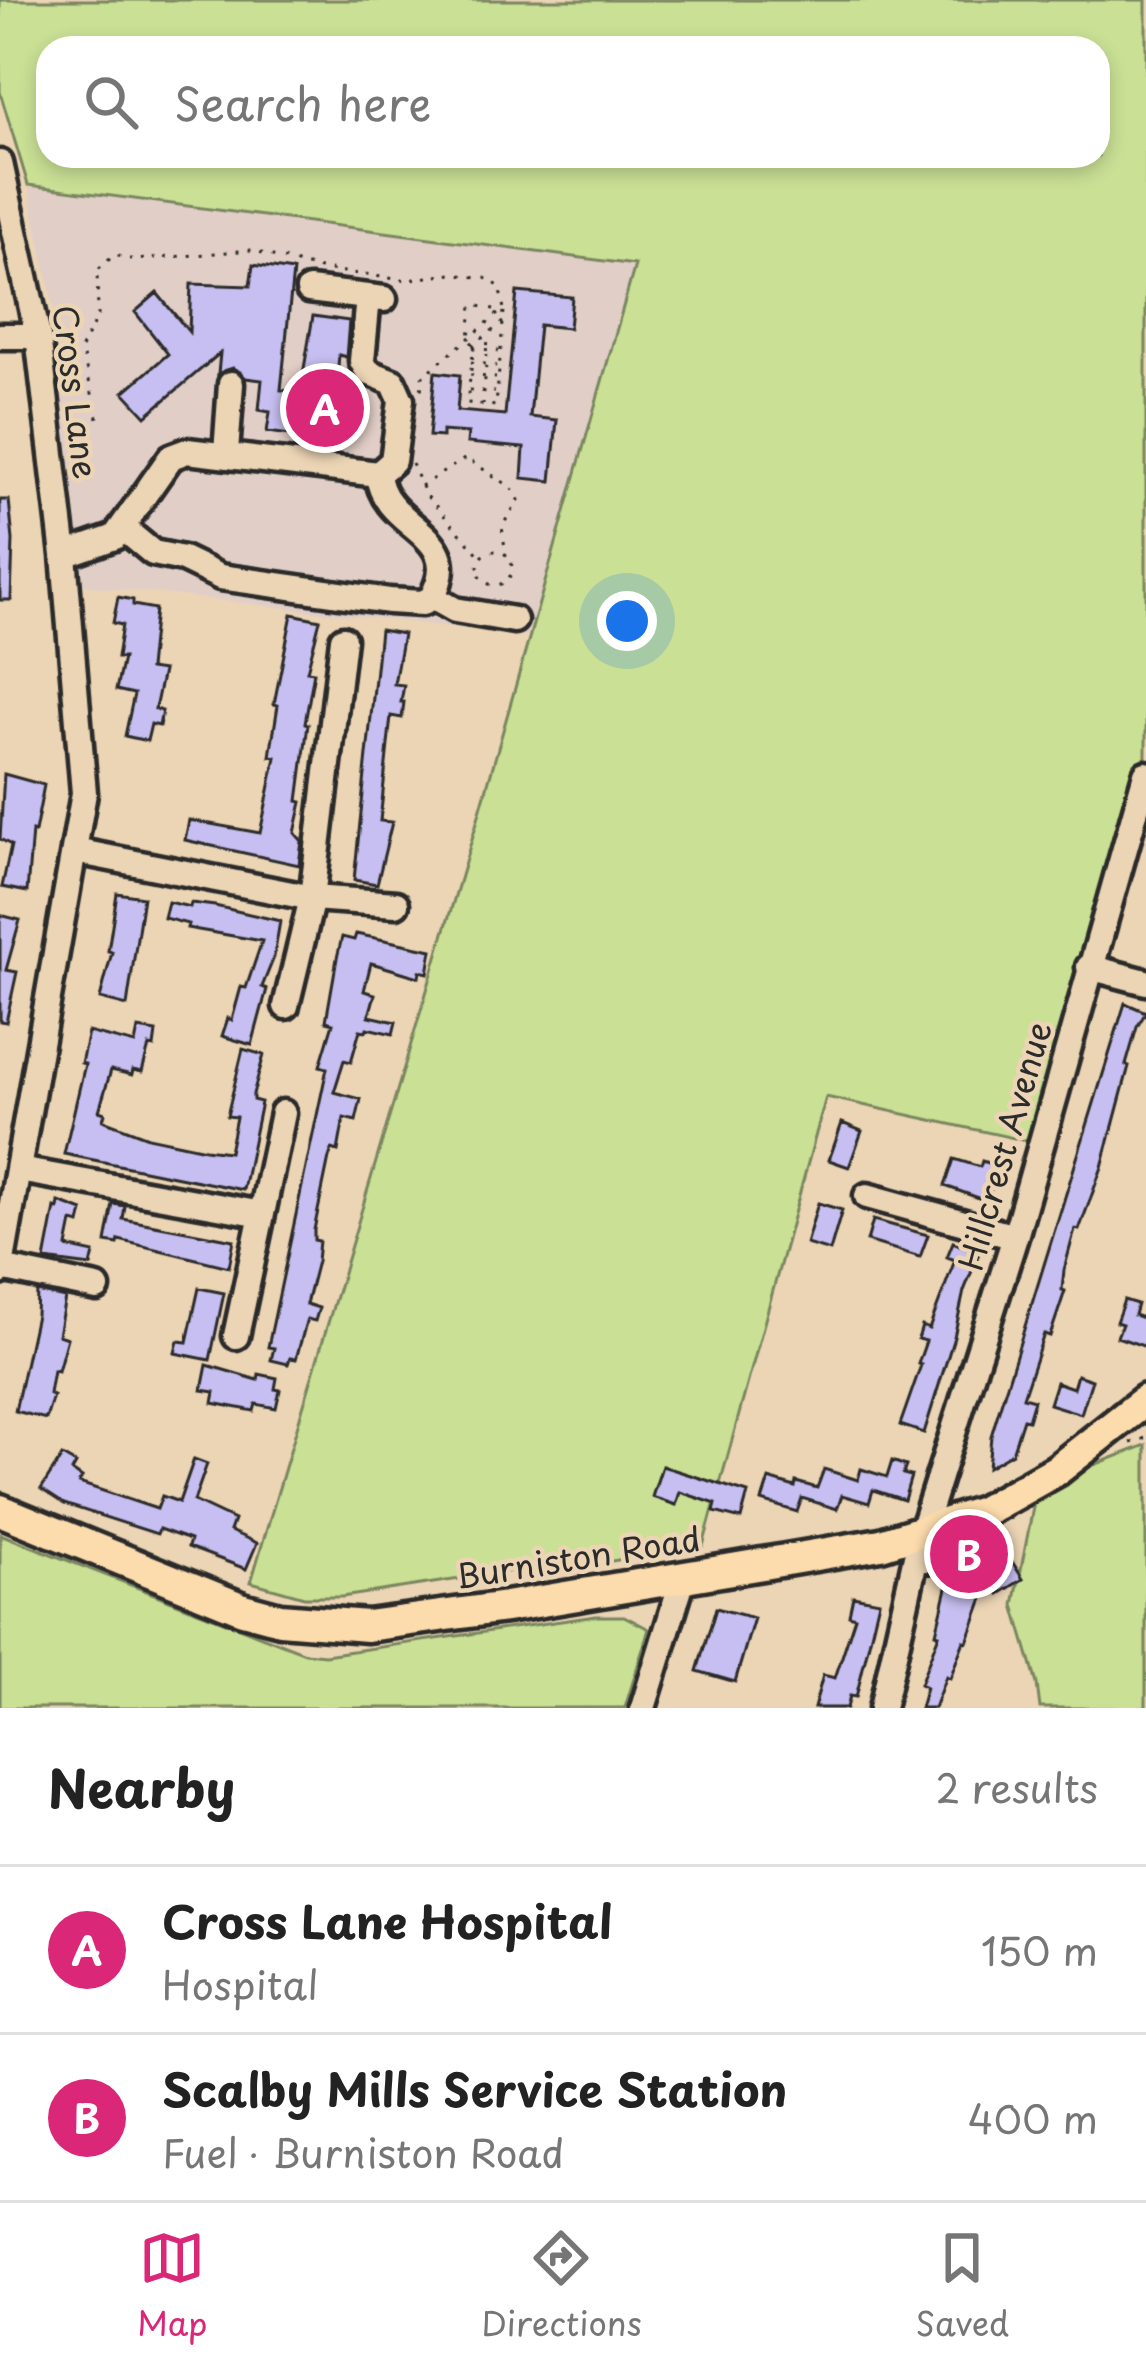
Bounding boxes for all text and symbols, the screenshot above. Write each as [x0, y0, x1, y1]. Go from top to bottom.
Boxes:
search box [36, 36, 1110, 168]
text: Search here [174, 68, 431, 136]
icon: search [78, 69, 144, 135]
street label: Cross Lane [42, 302, 112, 481]
pin: A [286, 363, 364, 453]
your location [597, 591, 657, 651]
street label: Hillcrest Avenue [944, 1015, 1062, 1276]
pin: B [930, 1509, 1008, 1599]
street label: Burniston Road [452, 1512, 704, 1600]
text: Nearby [48, 1748, 235, 1825]
text: 2 results [936, 1757, 1098, 1816]
text: Cross Lane Hospital [162, 1886, 612, 1954]
text: A [72, 1920, 102, 1979]
text: 150 m [981, 1920, 1098, 1979]
text: Hospital [162, 1954, 319, 2013]
text: Scalby Mills Service Station [162, 2054, 787, 2122]
text: B [74, 2088, 100, 2147]
text: 400 m [968, 2088, 1098, 2147]
text: Fuel · Burniston Road [162, 2122, 564, 2181]
tab: Map [137, 2225, 207, 2347]
tab: Directions [481, 2225, 642, 2347]
tab: Saved [915, 2225, 1009, 2347]

